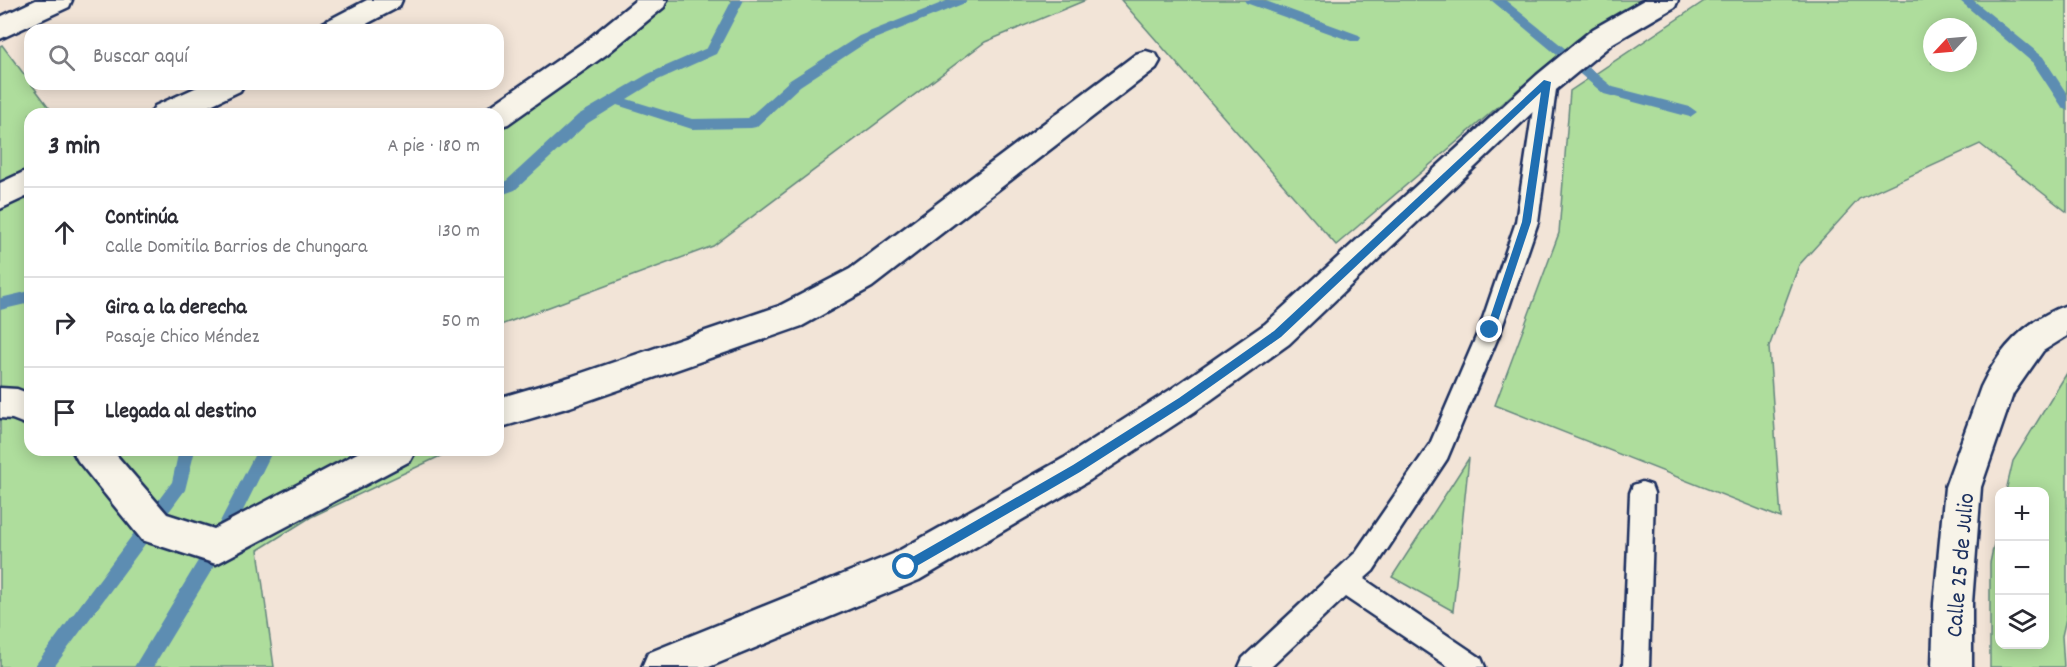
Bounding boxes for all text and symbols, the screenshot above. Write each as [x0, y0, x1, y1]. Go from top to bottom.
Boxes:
north arrow [1923, 18, 1977, 72]
search box [24, 24, 504, 90]
icon: search [45, 41, 78, 74]
text: Buscar aquí [93, 42, 188, 73]
text: 3 min [48, 129, 100, 166]
text: A pie · 180 m [387, 133, 480, 161]
text: Continúa [105, 203, 178, 234]
icon: ahead [48, 216, 81, 249]
text: 130 m [438, 218, 480, 246]
text: Calle Domitila Barrios de Chungara [105, 234, 367, 262]
text: Gira a la derecha [105, 293, 247, 324]
icon: right [48, 306, 81, 339]
text: 50 m [442, 308, 480, 336]
route end [1476, 316, 1502, 342]
text: Pasaje Chico Méndez [105, 324, 259, 352]
icon: arrive [48, 396, 81, 429]
text: Llegada al destino [105, 397, 257, 428]
map controls [1995, 487, 2049, 649]
button: + [1995, 487, 2049, 541]
street label: Calle 25 de Julio [1939, 492, 1985, 639]
button: − [1995, 541, 2049, 595]
route start [892, 553, 918, 579]
button: layers [1995, 595, 2049, 649]

